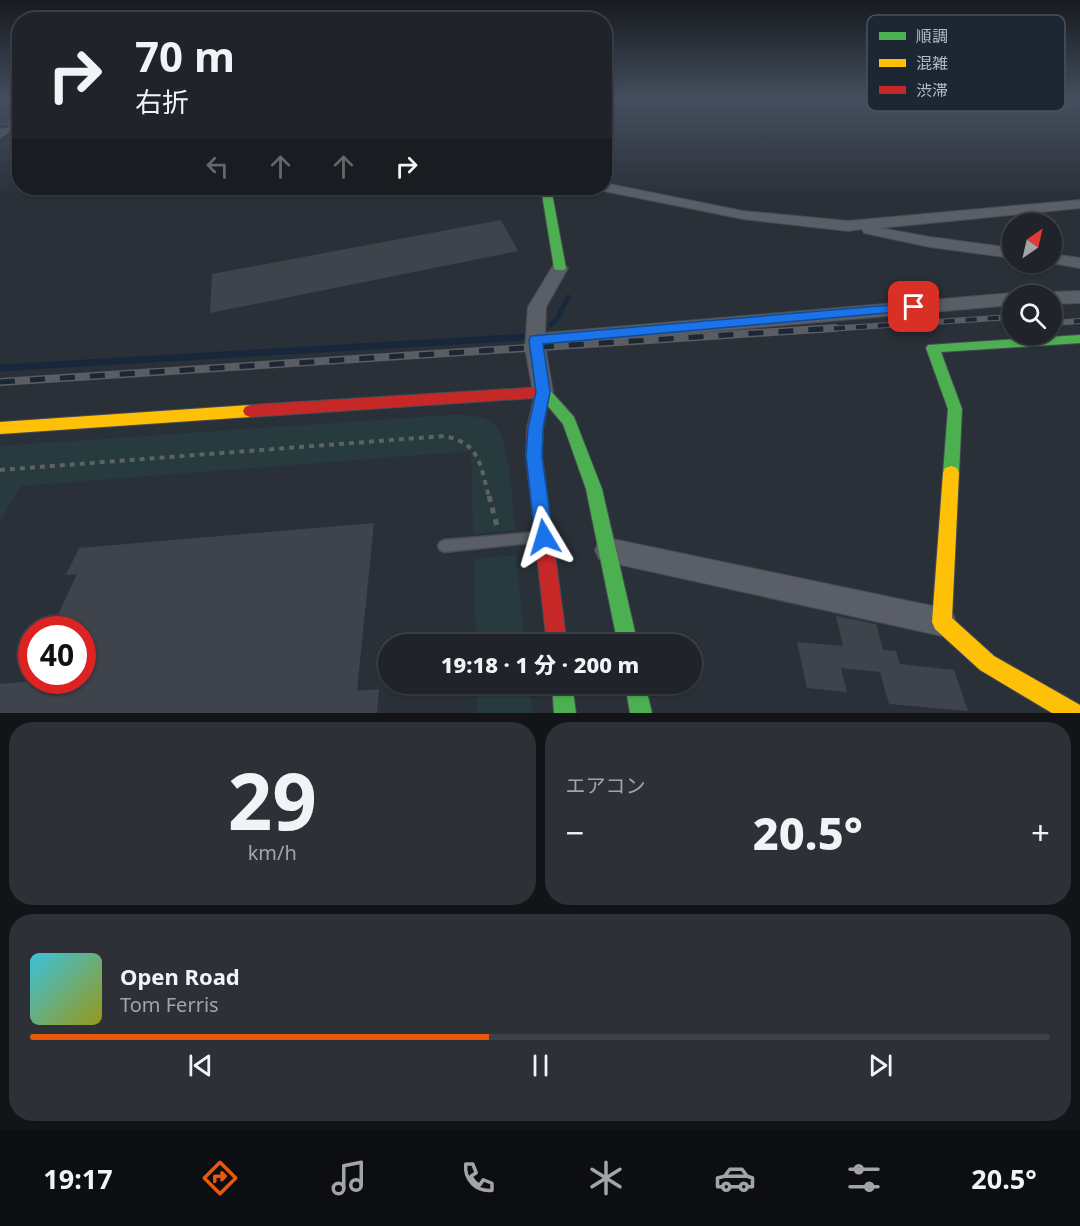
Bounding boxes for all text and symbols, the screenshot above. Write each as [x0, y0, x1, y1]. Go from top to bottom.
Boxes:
legend [867, 15, 1065, 111]
text: 順調 [916, 25, 948, 47]
text: 70 m [135, 27, 235, 84]
icon: right [36, 36, 114, 114]
text: 混雑 [916, 52, 948, 74]
text: 渋滞 [916, 79, 948, 101]
text: 右折 [135, 83, 189, 120]
icon: left [201, 150, 234, 183]
icon: ahead [264, 150, 297, 183]
icon: ahead [327, 150, 360, 183]
icon: right [390, 150, 423, 183]
north arrow [1002, 213, 1062, 273]
map controls [1002, 213, 1062, 345]
pin [888, 281, 939, 332]
button: search [1002, 285, 1062, 345]
icon: arrive [897, 290, 930, 323]
position arrow [512, 505, 576, 569]
speed limit sign: 40 [18, 616, 96, 694]
text: 19:18 · 1 分 · 200 m [441, 649, 639, 679]
text: 29 [228, 747, 317, 853]
text: エアコン [566, 772, 646, 799]
text: 20.5° [753, 802, 863, 863]
text: − [566, 810, 584, 855]
text: + [1031, 810, 1050, 855]
text: km/h [248, 839, 297, 866]
text: Open Road [120, 961, 240, 991]
text: Tom Ferris [120, 991, 219, 1018]
icon: previous [184, 1049, 217, 1082]
icon: pause [524, 1049, 557, 1082]
icon: next [864, 1049, 897, 1082]
icon: directions [199, 1157, 241, 1199]
icon: music [328, 1157, 370, 1199]
icon: phone [457, 1157, 499, 1199]
icon: climate [585, 1157, 627, 1199]
icon: car [714, 1157, 756, 1199]
icon: filters [843, 1157, 885, 1199]
text: 19:17 [43, 1160, 113, 1197]
text: 20.5° [971, 1160, 1037, 1197]

